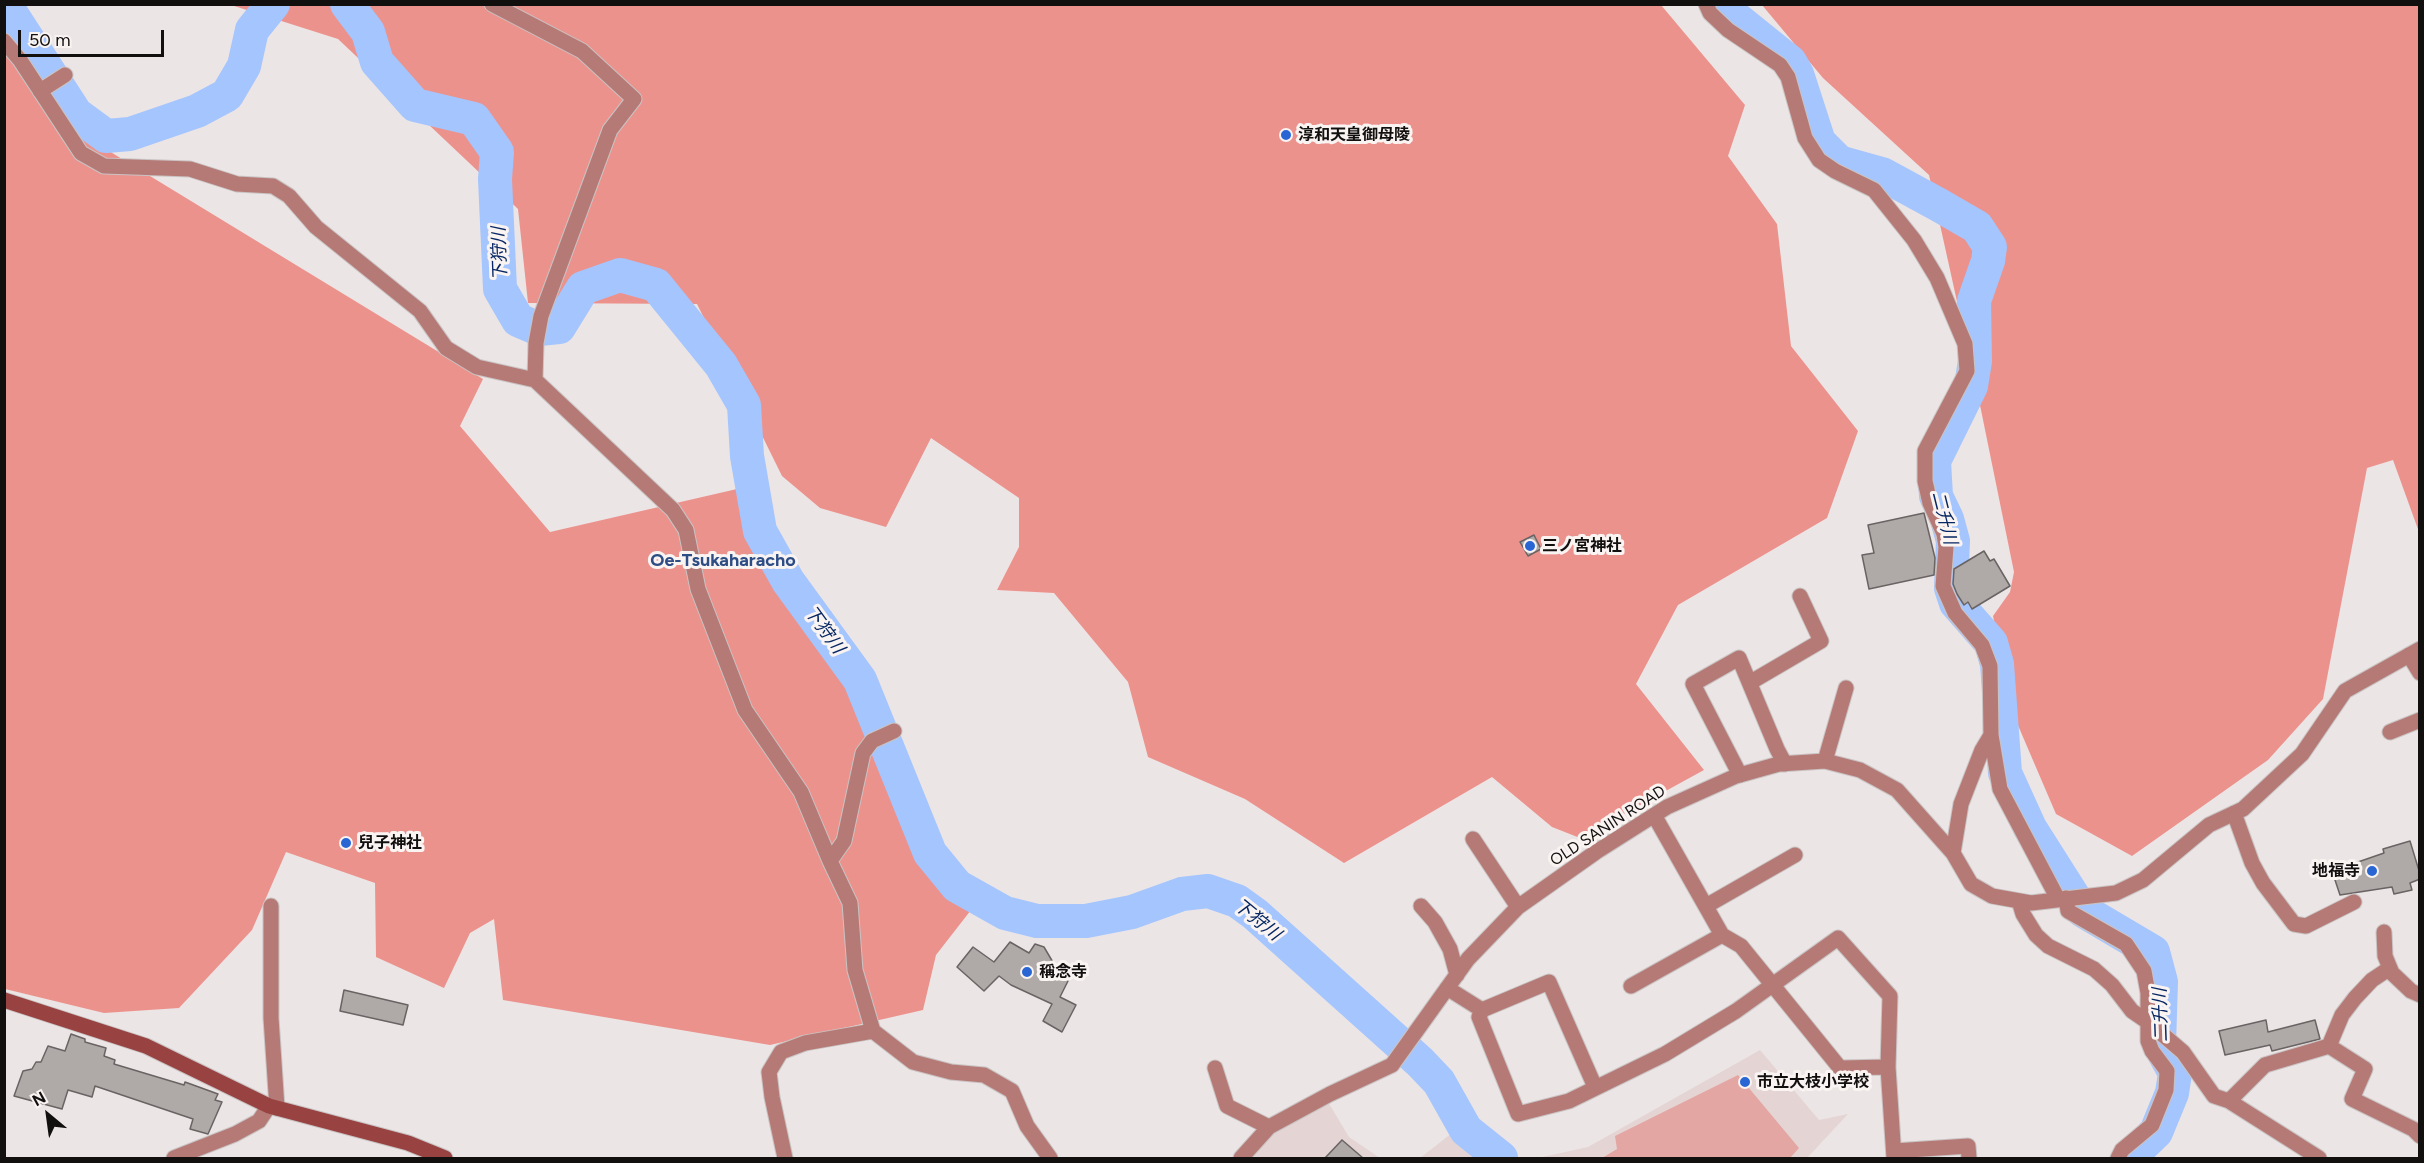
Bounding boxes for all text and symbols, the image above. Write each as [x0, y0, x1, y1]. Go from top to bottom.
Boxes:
scale bar [21, 18, 166, 56]
text: 50 m [29, 29, 71, 51]
place label: 淳和天皇御母陵 [1298, 125, 1410, 145]
marker: 淳和天皇御母陵 [1279, 128, 1293, 142]
water label: 下狩川 [488, 227, 512, 281]
water label: 二升川 [1927, 489, 1961, 547]
place label: 三ノ宮神社 [1542, 536, 1622, 556]
marker: 三ノ宮神社 [1523, 539, 1537, 553]
district label: Oe-Tsukaharacho [650, 550, 796, 572]
water label: 下狩川 [799, 602, 849, 658]
street label: OLD SANIN ROAD [1547, 782, 1669, 870]
place label: 兒子神社 [358, 833, 422, 853]
marker: 兒子神社 [339, 836, 353, 850]
place label: 地福寺 [2312, 861, 2360, 881]
marker: 地福寺 [2365, 864, 2379, 878]
water label: 下狩川 [1229, 895, 1285, 945]
place label: 稱念寺 [1039, 962, 1087, 982]
marker: 稱念寺 [1020, 965, 1034, 979]
water label: 二升川 [2149, 988, 2173, 1042]
place label: 市立大枝小学校 [1757, 1072, 1869, 1092]
marker: 市立大枝小学校 [1738, 1075, 1752, 1089]
north arrow [18, 1085, 78, 1145]
text: N [29, 1088, 49, 1110]

